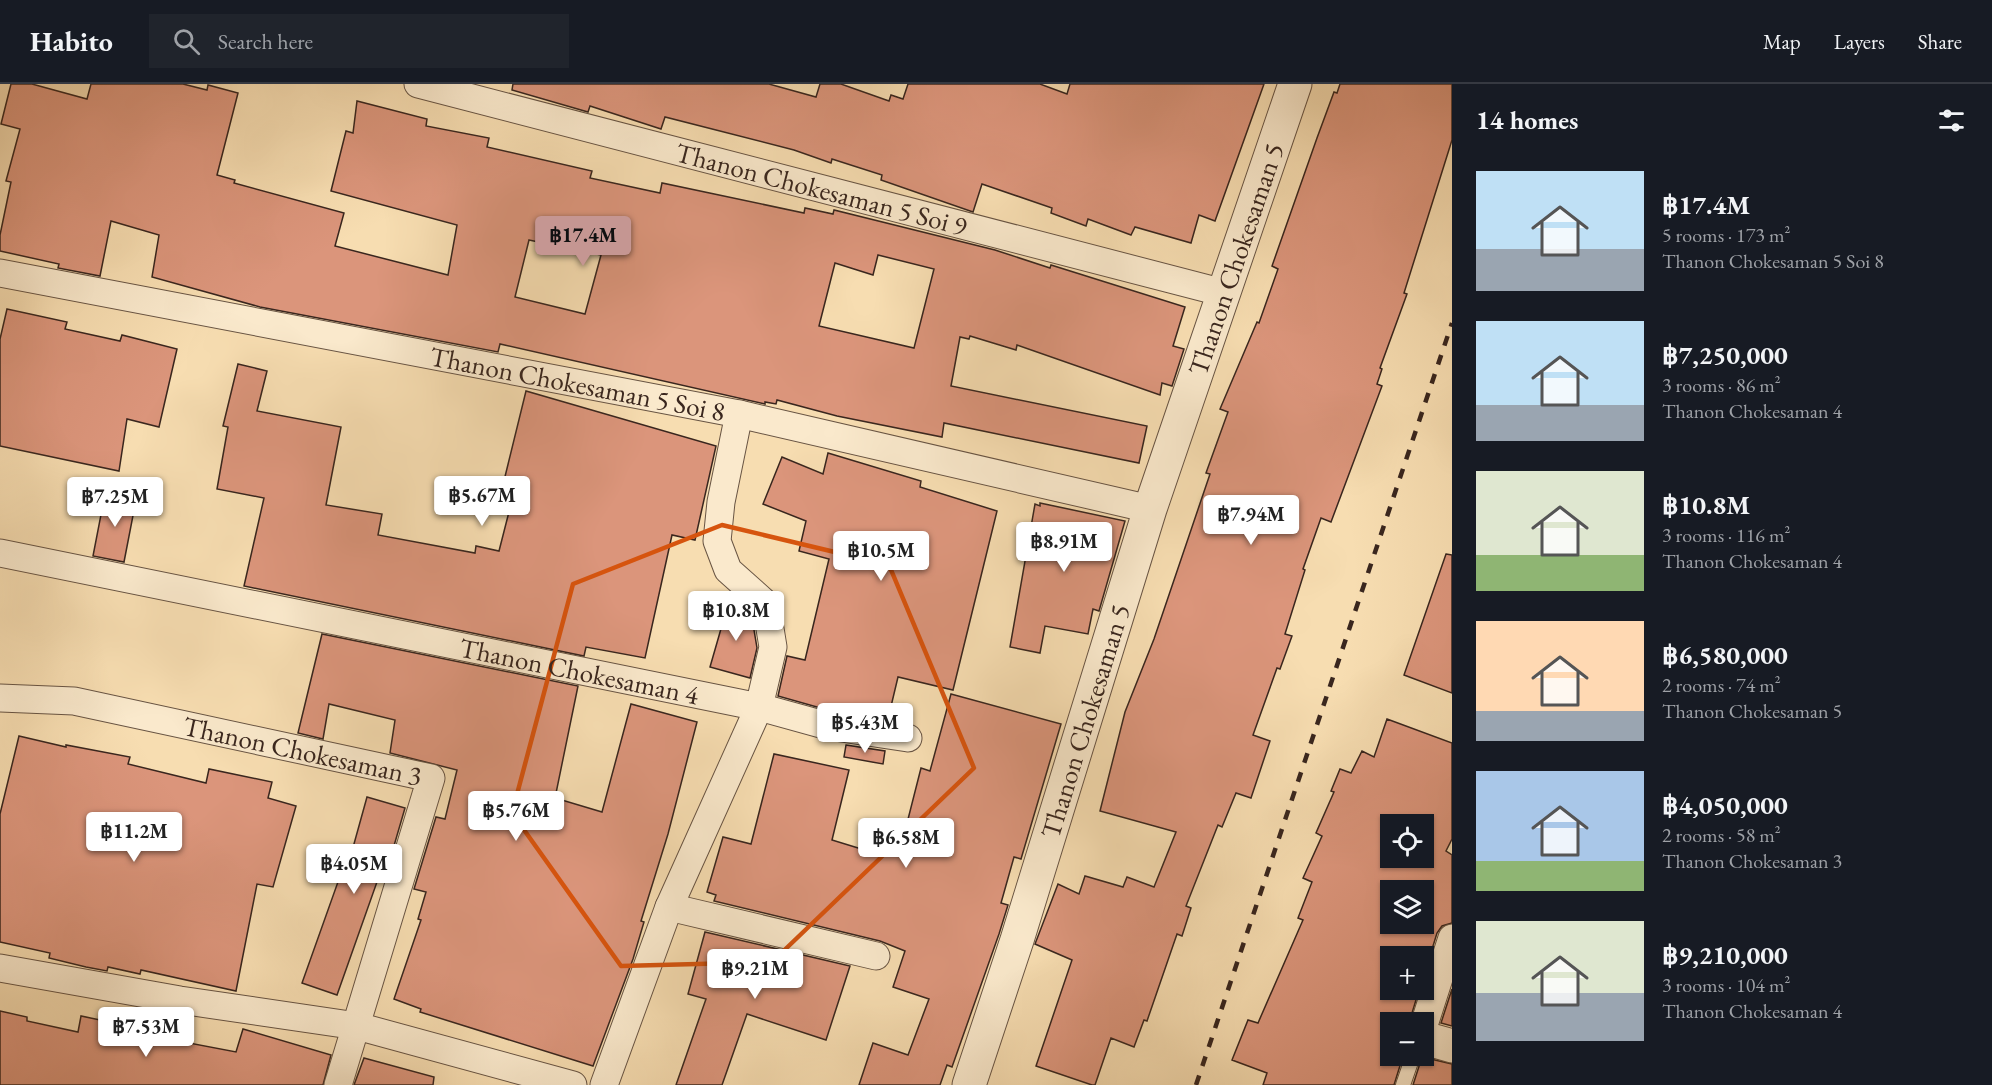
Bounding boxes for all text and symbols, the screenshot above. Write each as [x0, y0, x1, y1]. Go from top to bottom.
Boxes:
search box [149, 14, 569, 68]
text: Habito [30, 23, 113, 59]
icon: search [170, 25, 203, 58]
text: Search here [218, 27, 313, 56]
text: Map [1763, 28, 1801, 55]
text: Layers [1834, 28, 1885, 55]
text: Share [1918, 28, 1962, 55]
text: 14 homes [1476, 103, 1578, 137]
icon: filters [1935, 104, 1968, 137]
street label: Thanon Chokesaman 5 Soi 9 [672, 134, 971, 243]
street label: Thanon Chokesaman 5 [1179, 138, 1291, 380]
text: ฿17.4M [1662, 188, 1750, 222]
icon: home [1524, 195, 1596, 267]
pin: ฿17.4M [534, 216, 632, 267]
text: ฿17.4M [549, 222, 617, 248]
text: 5 rooms · 173 m² [1662, 222, 1790, 248]
text: Thanon Chokesaman 5 Soi 8 [1662, 248, 1884, 274]
street label: Thanon Chokesaman 5 Soi 8 [427, 338, 728, 428]
text: ฿7,250,000 [1662, 338, 1788, 372]
icon: home [1524, 345, 1596, 417]
text: 3 rooms · 86 m² [1662, 372, 1781, 398]
text: Thanon Chokesaman 4 [1662, 398, 1842, 424]
pin: ฿5.67M [433, 476, 531, 527]
pin: ฿7.25M [66, 477, 164, 528]
text: ฿5.67M [448, 482, 516, 508]
text: ฿7.25M [81, 483, 149, 509]
text: ฿10.8M [1662, 488, 1750, 522]
pin: ฿7.94M [1202, 495, 1300, 546]
icon: home [1524, 495, 1596, 567]
text: ฿7.94M [1217, 501, 1285, 527]
pin: ฿8.91M [1015, 522, 1113, 573]
text: 3 rooms · 116 m² [1662, 522, 1790, 548]
text: ฿8.91M [1030, 528, 1098, 554]
pin: ฿10.5M [832, 531, 930, 582]
text: ฿10.5M [847, 537, 915, 563]
text: Thanon Chokesaman 4 [1662, 548, 1842, 574]
pin: ฿10.8M [687, 591, 785, 642]
text: ฿10.8M [702, 597, 770, 623]
street label: Thanon Chokesaman 5 [1032, 600, 1137, 842]
street label: Thanon Chokesaman 4 [456, 629, 703, 712]
text: ฿6,580,000 [1662, 638, 1788, 672]
icon: home [1524, 645, 1596, 717]
text: 2 rooms · 74 m² [1662, 672, 1781, 698]
text: Thanon Chokesaman 5 [1662, 698, 1842, 724]
pin: ฿5.43M [816, 703, 914, 754]
street label: Thanon Chokesaman 3 [180, 708, 425, 793]
text: ฿5.43M [831, 709, 899, 735]
text: ฿4,050,000 [1662, 788, 1788, 822]
pin: ฿5.76M [467, 791, 565, 842]
icon: home [1524, 795, 1596, 867]
text: ฿5.76M [482, 797, 550, 823]
pin: ฿11.2M [85, 812, 183, 863]
map controls [1380, 814, 1434, 1066]
button: locate [1380, 814, 1434, 868]
text: ฿11.2M [100, 818, 168, 844]
pin: ฿6.58M [857, 818, 955, 869]
text: 2 rooms · 58 m² [1662, 822, 1781, 848]
text: ฿6.58M [872, 824, 940, 850]
pin: ฿4.05M [305, 844, 403, 895]
text: Thanon Chokesaman 3 [1662, 848, 1842, 874]
text: ฿4.05M [320, 850, 388, 876]
button: layers [1380, 880, 1434, 934]
text: ฿9,210,000 [1662, 938, 1788, 972]
icon: home [1524, 945, 1596, 1017]
button: + [1380, 946, 1434, 1000]
pin: ฿9.21M [706, 949, 804, 1000]
text: ฿9.21M [721, 955, 789, 981]
text: 3 rooms · 104 m² [1662, 972, 1790, 998]
text: Thanon Chokesaman 4 [1662, 998, 1842, 1024]
pin: ฿7.53M [97, 1007, 195, 1058]
button: − [1380, 1012, 1434, 1066]
text: ฿7.53M [112, 1013, 180, 1039]

